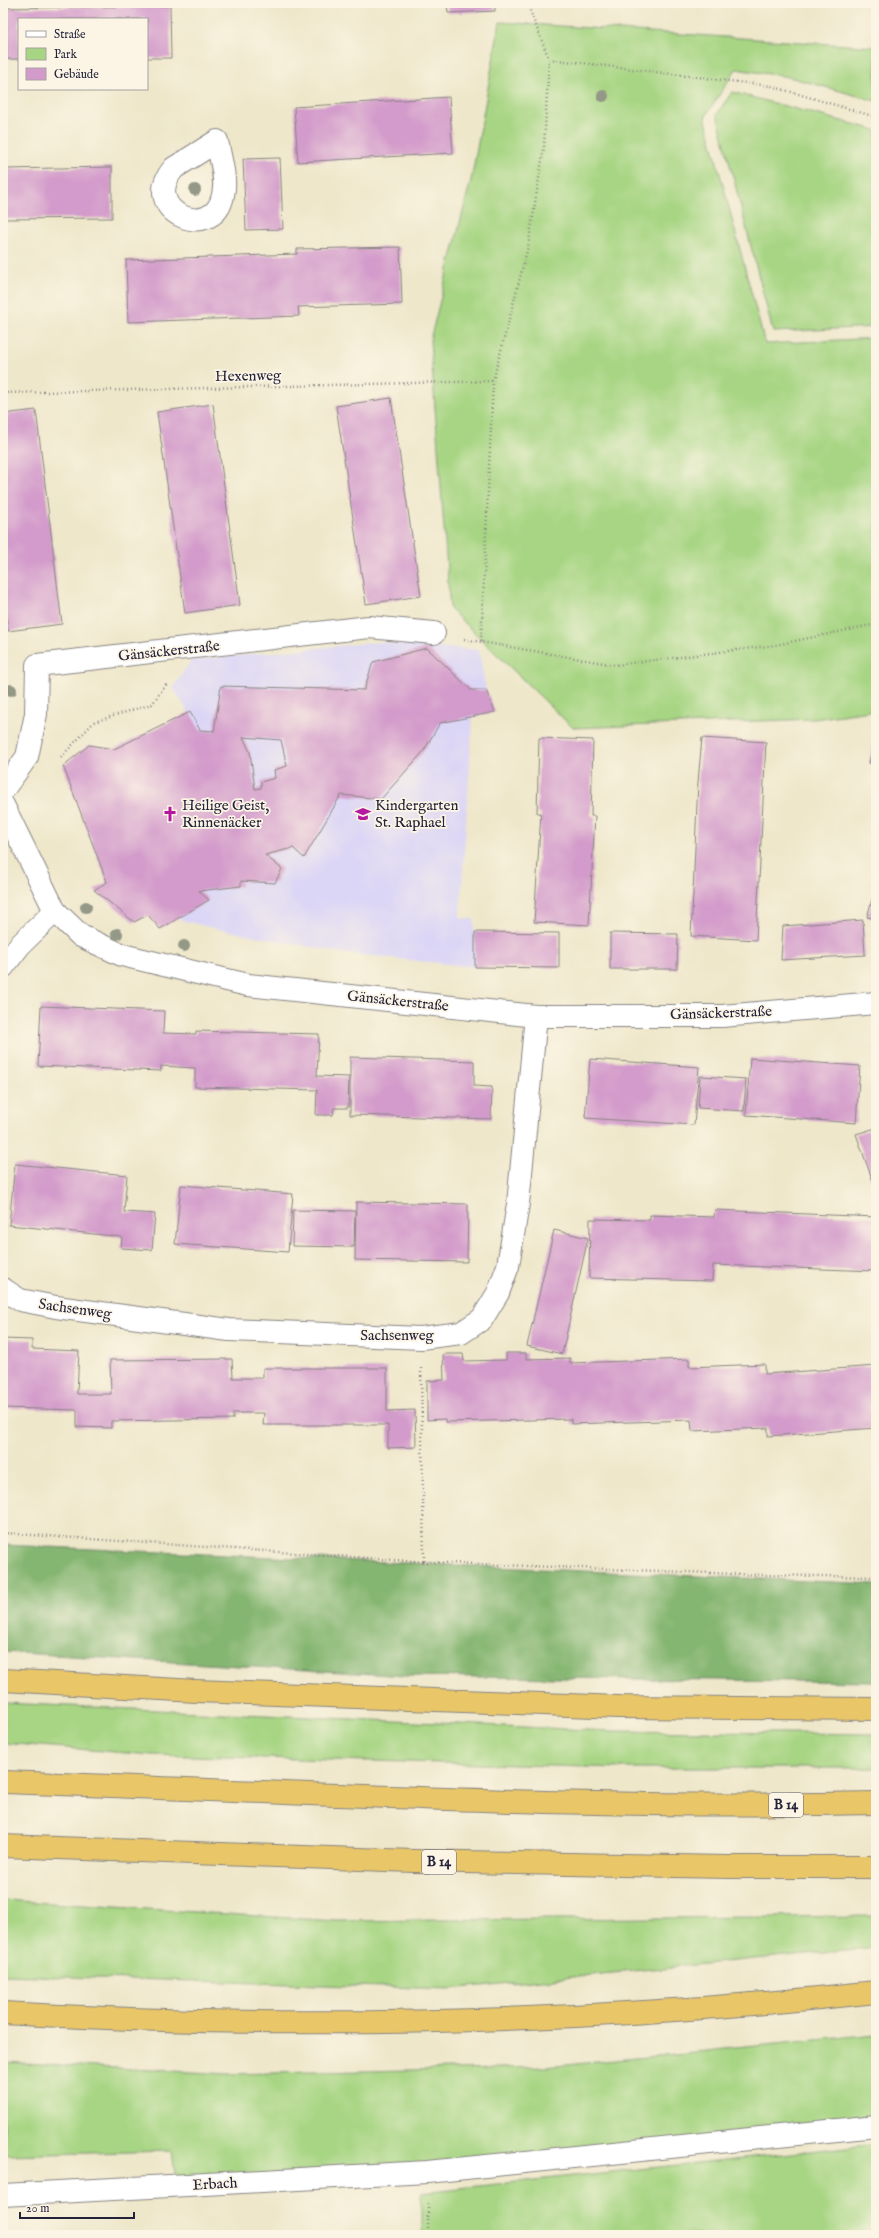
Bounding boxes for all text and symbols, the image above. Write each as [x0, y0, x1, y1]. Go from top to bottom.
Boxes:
legend [18, 18, 148, 90]
text: Straße [54, 27, 86, 42]
text: Park [54, 47, 77, 62]
text: Gebäude [54, 67, 99, 82]
street label: Hexenweg [215, 366, 282, 386]
street label: Gänsäckerstraße [117, 636, 221, 666]
place label: Heilige Geist, Rinnenäcker [182, 796, 269, 832]
place label: Kindergarten St. Raphael [375, 796, 458, 832]
church icon: Heilige Geist, Rinnenäcker [161, 805, 179, 823]
school or university icon: Kindergarten St. Raphael [354, 805, 372, 823]
street label: Gänsäckerstraße [346, 986, 450, 1016]
street label: Gänsäckerstraße [670, 1002, 772, 1024]
street label: Sachsenweg [37, 1294, 114, 1324]
street label: Sachsenweg [360, 1326, 435, 1345]
road number: B 14 [769, 1793, 803, 1817]
road number: B 14 [422, 1850, 456, 1874]
street label: Erbach [192, 2173, 238, 2195]
scale bar [20, 2194, 134, 2220]
text: 20 m [26, 2201, 49, 2216]

